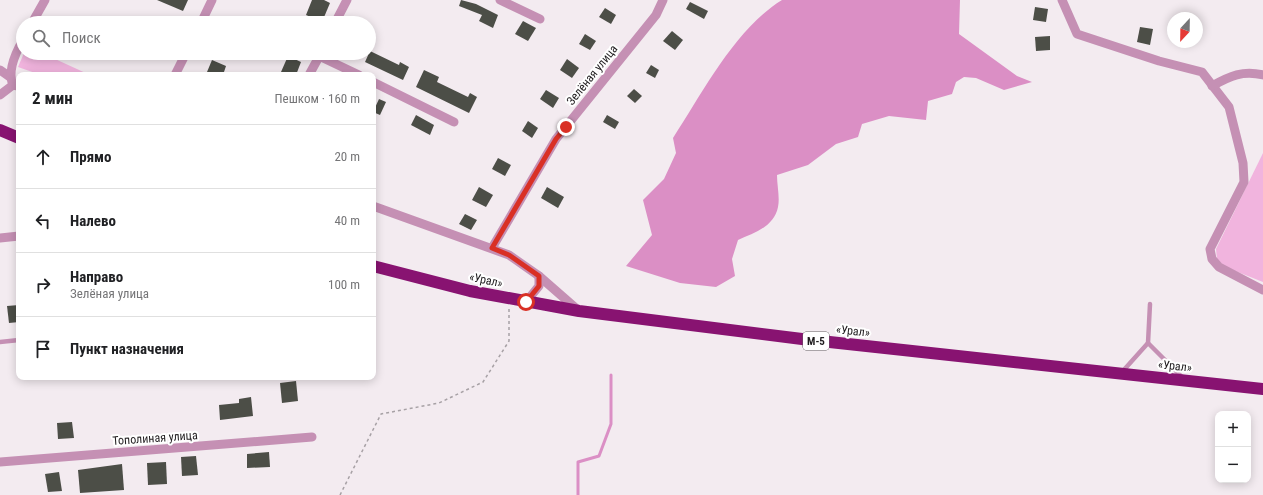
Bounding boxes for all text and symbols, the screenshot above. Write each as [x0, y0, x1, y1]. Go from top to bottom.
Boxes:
north arrow [1167, 12, 1203, 48]
search box [16, 16, 376, 60]
icon: search [30, 27, 52, 49]
text: Поиск [62, 29, 101, 47]
street label: Зелёная улица [564, 42, 621, 108]
text: 2 мин [32, 88, 73, 108]
text: Пешком · 160 m [274, 91, 360, 106]
route end [557, 118, 575, 136]
icon: ahead [32, 146, 54, 168]
text: Прямо [70, 148, 111, 166]
text: 20 m [334, 149, 360, 164]
icon: left [32, 210, 54, 232]
text: Налево [70, 212, 116, 230]
text: 40 m [334, 213, 360, 228]
text: Направо [70, 268, 123, 286]
street label: «Урал» [468, 270, 504, 290]
icon: right [32, 274, 54, 296]
text: 100 m [328, 277, 360, 292]
text: Зелёная улица [70, 286, 149, 301]
route start [517, 293, 535, 311]
street label: «Урал» [835, 322, 871, 340]
road number: М-5 [803, 332, 829, 350]
icon: arrive [32, 338, 54, 360]
text: Пункт назначения [70, 340, 184, 358]
street label: «Урал» [1157, 357, 1193, 375]
map controls [1215, 411, 1251, 483]
button: + [1215, 411, 1251, 447]
street label: Тополиная улица [112, 428, 198, 448]
button: − [1215, 447, 1251, 483]

